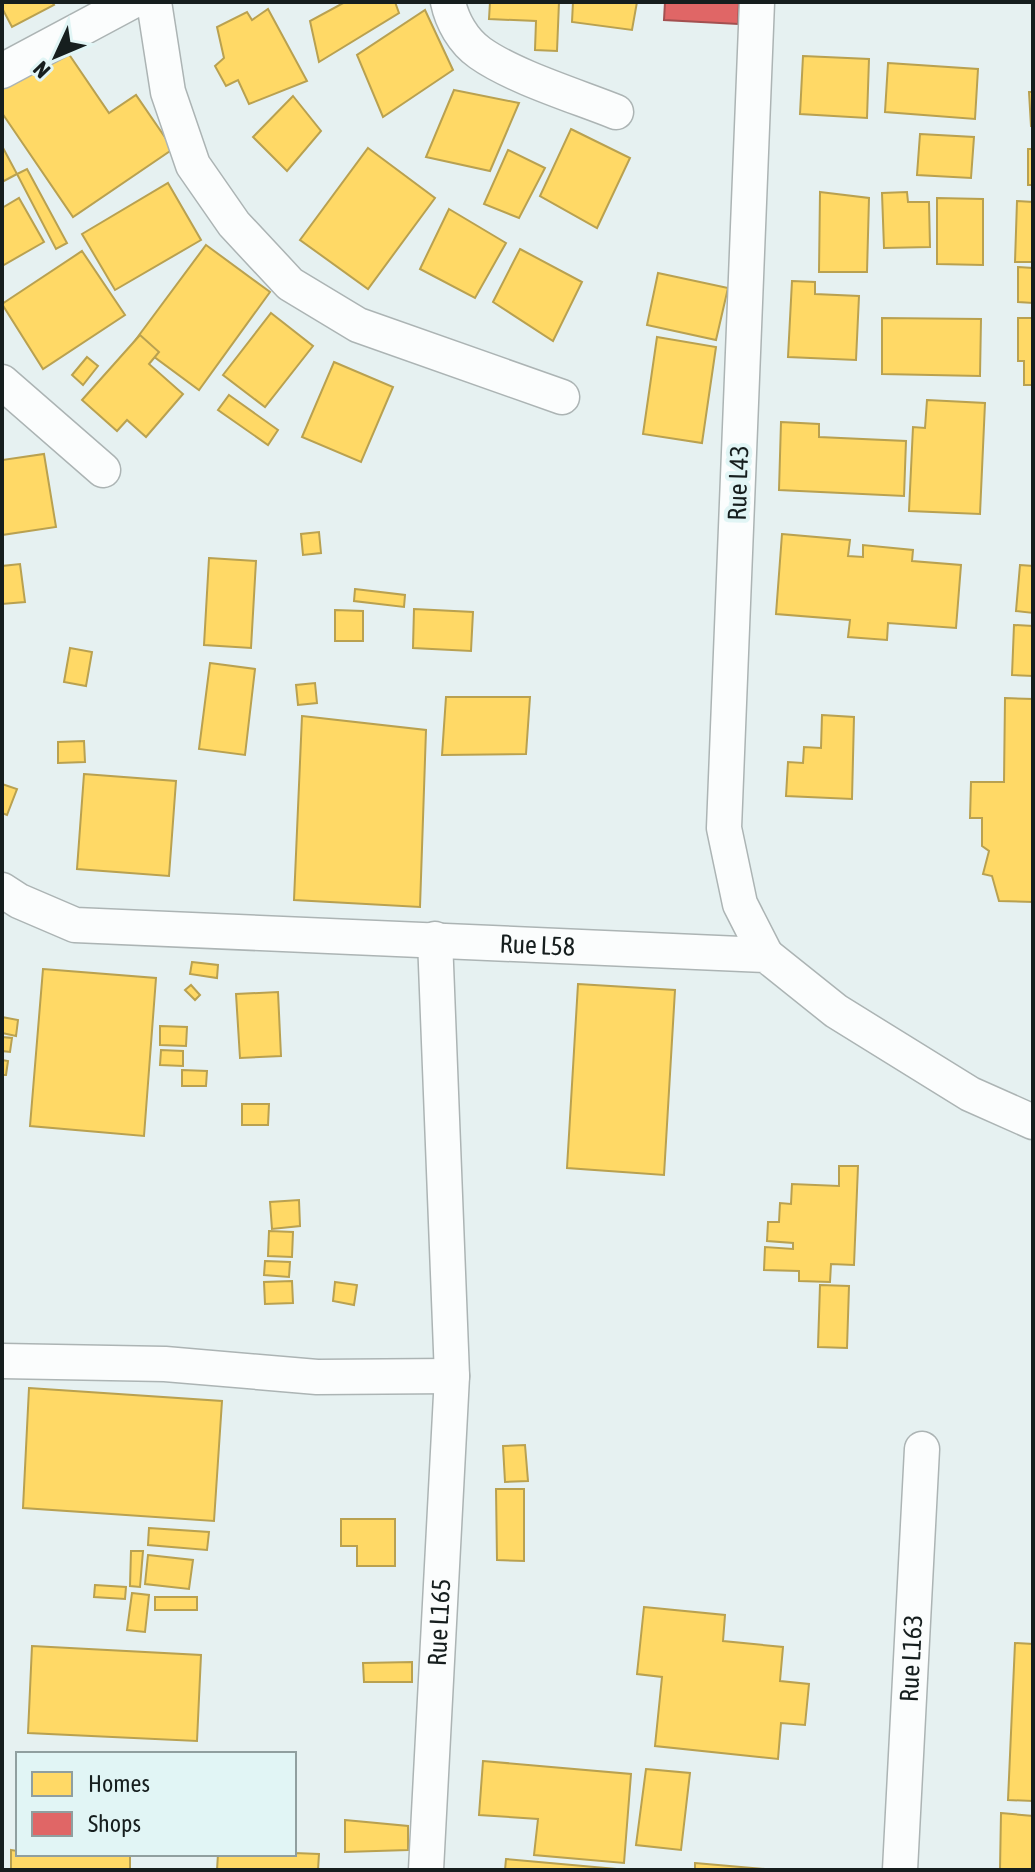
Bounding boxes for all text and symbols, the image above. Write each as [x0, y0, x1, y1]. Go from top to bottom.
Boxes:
north arrow [16, 16, 96, 96]
text: N [28, 56, 55, 84]
street label: Rue L43 [722, 445, 754, 521]
street label: Rue L58 [499, 928, 576, 962]
street label: Rue L165 [422, 1578, 456, 1667]
street label: Rue L163 [894, 1614, 928, 1703]
legend [16, 1752, 296, 1856]
text: Homes [88, 1770, 150, 1797]
text: Shops [88, 1810, 141, 1837]

